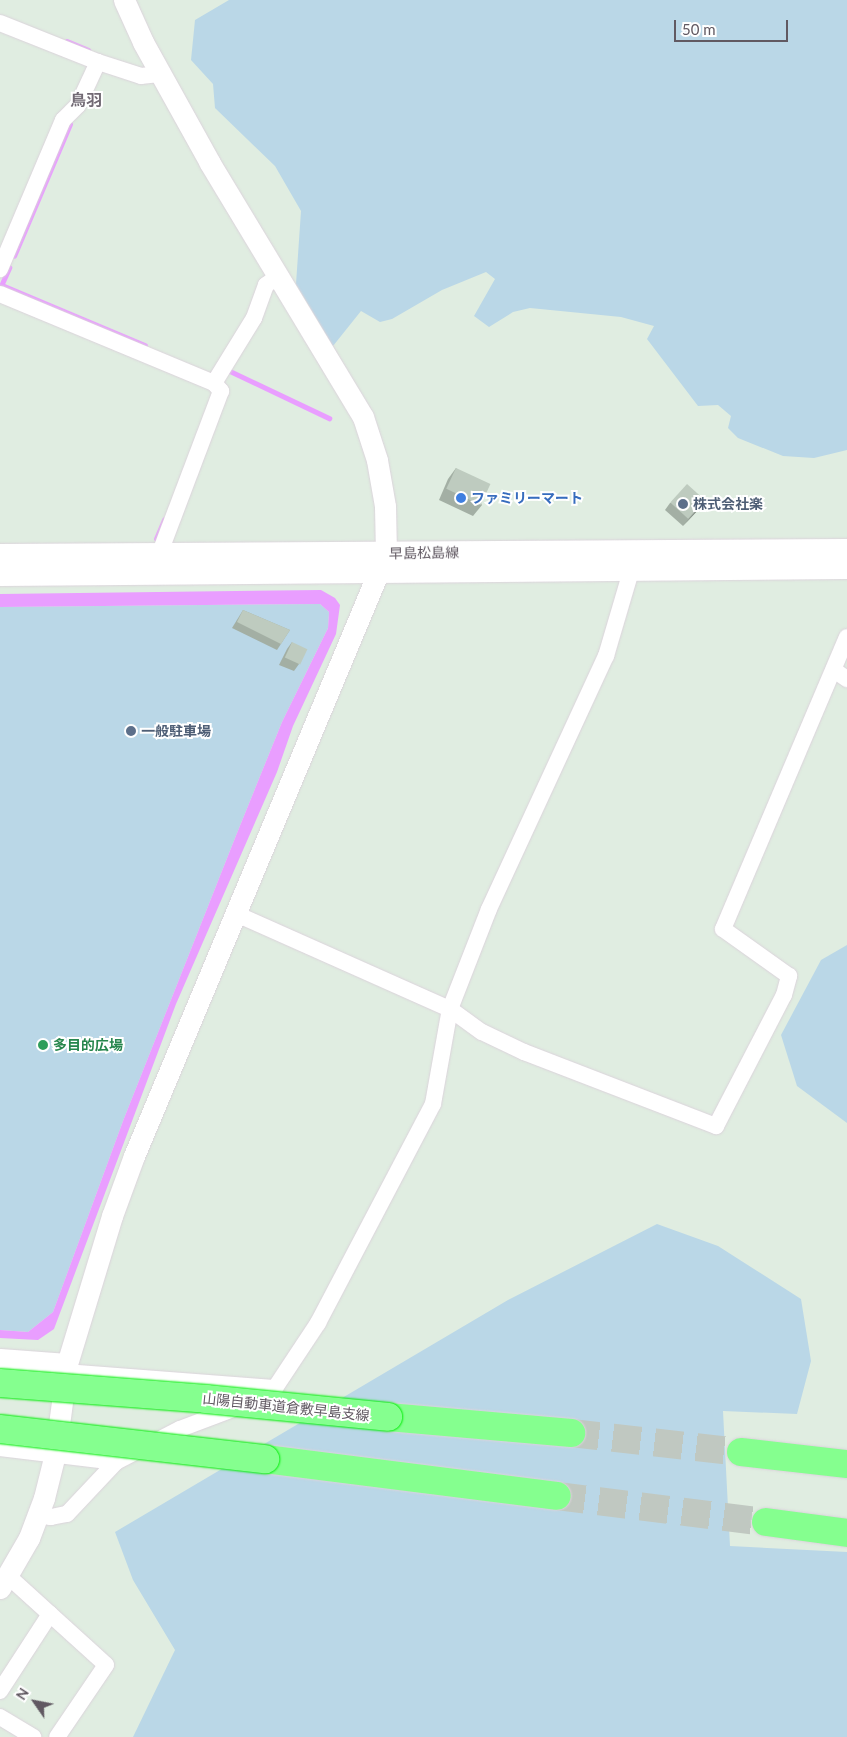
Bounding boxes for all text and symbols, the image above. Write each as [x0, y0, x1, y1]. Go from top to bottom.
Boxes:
scale bar [677, 10, 791, 42]
text: 50 m [682, 20, 716, 38]
district label: 鳥羽 [70, 90, 102, 110]
place label: ファミリーマート [471, 490, 583, 506]
marker: ファミリーマート [455, 492, 467, 504]
place label: 株式会社楽 [693, 496, 763, 512]
marker: 株式会社楽 [677, 498, 689, 510]
street label: 早島松島線 [389, 544, 459, 562]
place label: 一般駐車場 [141, 723, 211, 739]
marker: 一般駐車場 [125, 725, 137, 737]
place label: 多目的広場 [53, 1037, 123, 1053]
marker: 多目的広場 [37, 1039, 49, 1051]
street label: 山陽自動車道倉敷早島支線 [202, 1390, 370, 1424]
north arrow [10, 1677, 60, 1727]
text: N [12, 1684, 32, 1703]

